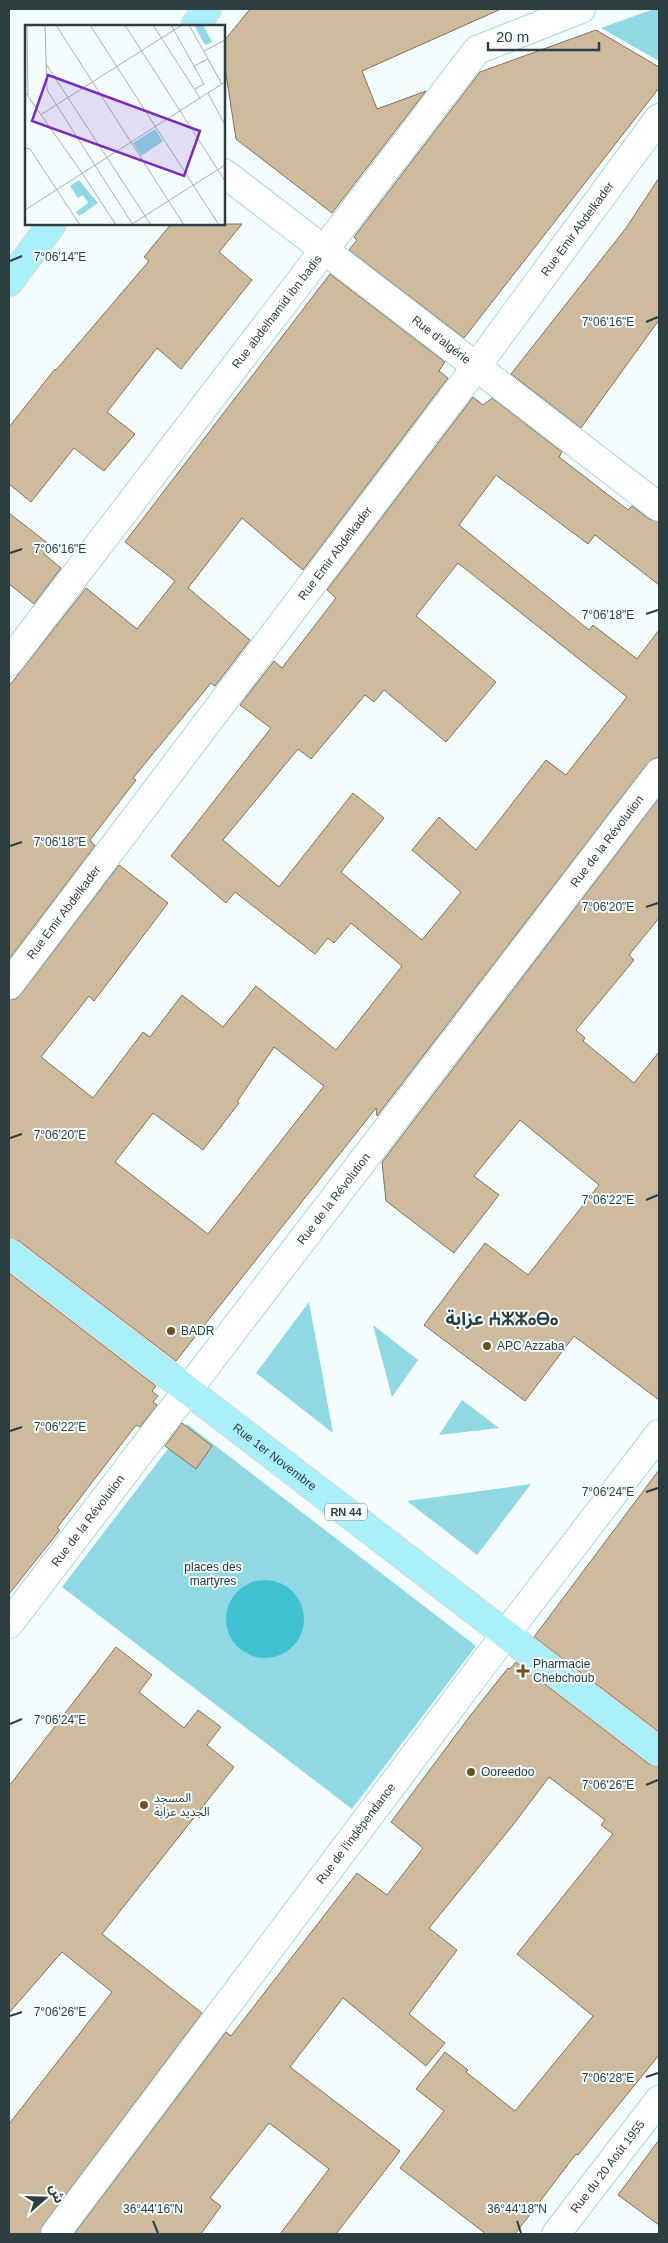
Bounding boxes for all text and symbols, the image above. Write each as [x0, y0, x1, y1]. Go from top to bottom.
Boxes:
scale bar [488, 20, 599, 52]
inset map [25, 25, 225, 225]
text: 20 m [496, 28, 529, 45]
street label: Rue Emir Abdelkader [538, 179, 617, 279]
text: 7°06'14"E [34, 250, 86, 264]
street label: Rue abdelhamid ibn badis [229, 252, 325, 371]
street label: Rue d'algérie [409, 313, 474, 367]
text: 7°06'16"E [582, 315, 634, 329]
street label: Rue Emir Abdelkader [295, 504, 375, 603]
text: 7°06'16"E [34, 542, 86, 556]
text: 7°06'18"E [582, 608, 634, 622]
street label: Rue de la Révolution [567, 793, 646, 890]
text: 7°06'18"E [34, 835, 86, 849]
street label: Rue Emir Abdelkader [24, 863, 104, 962]
text: 7°06'20"E [582, 900, 634, 914]
text: 7°06'20"E [34, 1128, 86, 1142]
street label: Rue de la Révolution [294, 1150, 373, 1247]
text: 7°06'22"E [582, 1193, 634, 1207]
district label: عزابة ⵄⵣⵣⴰⴱⴰ [446, 1309, 559, 1330]
place label: BADR [181, 1324, 215, 1338]
marker: BADR [165, 1325, 177, 1337]
place label: APC Azzaba [497, 1339, 565, 1353]
marker: APC Azzaba [481, 1340, 493, 1352]
text: 7°06'22"E [34, 1420, 86, 1434]
street label: Rue 1er Novembre [230, 1421, 320, 1494]
street label: Rue de la Révolution [48, 1472, 127, 1569]
text: 7°06'24"E [582, 1485, 634, 1499]
road number: RN 44 [325, 1504, 367, 1520]
park label: places des martyres [184, 1560, 242, 1588]
place label: Pharmacie Chebchoub [533, 1657, 595, 1685]
marker: Pharmacie Chebchoub [517, 1665, 529, 1677]
text: 7°06'24"E [34, 1713, 86, 1727]
place label: Ooreedoo [481, 1765, 535, 1779]
marker: Ooreedoo [465, 1766, 477, 1778]
text: 7°06'26"E [582, 1778, 634, 1792]
street label: Rue de l'indépendance [313, 1780, 399, 1887]
place label: المسجد الجديد عزابة [154, 1791, 210, 1819]
marker: المسجد الجديد عزابة [138, 1799, 150, 1811]
text: 7°06'26"E [34, 2005, 86, 2019]
text: 7°06'28"E [582, 2071, 634, 2085]
street label: Rue du 20 Août 1955 [568, 2117, 648, 2216]
north arrow [20, 2173, 70, 2223]
text: ش [46, 2182, 68, 2205]
text: 36°44'16"N [123, 2202, 183, 2216]
text: 36°44'18"N [487, 2202, 547, 2216]

